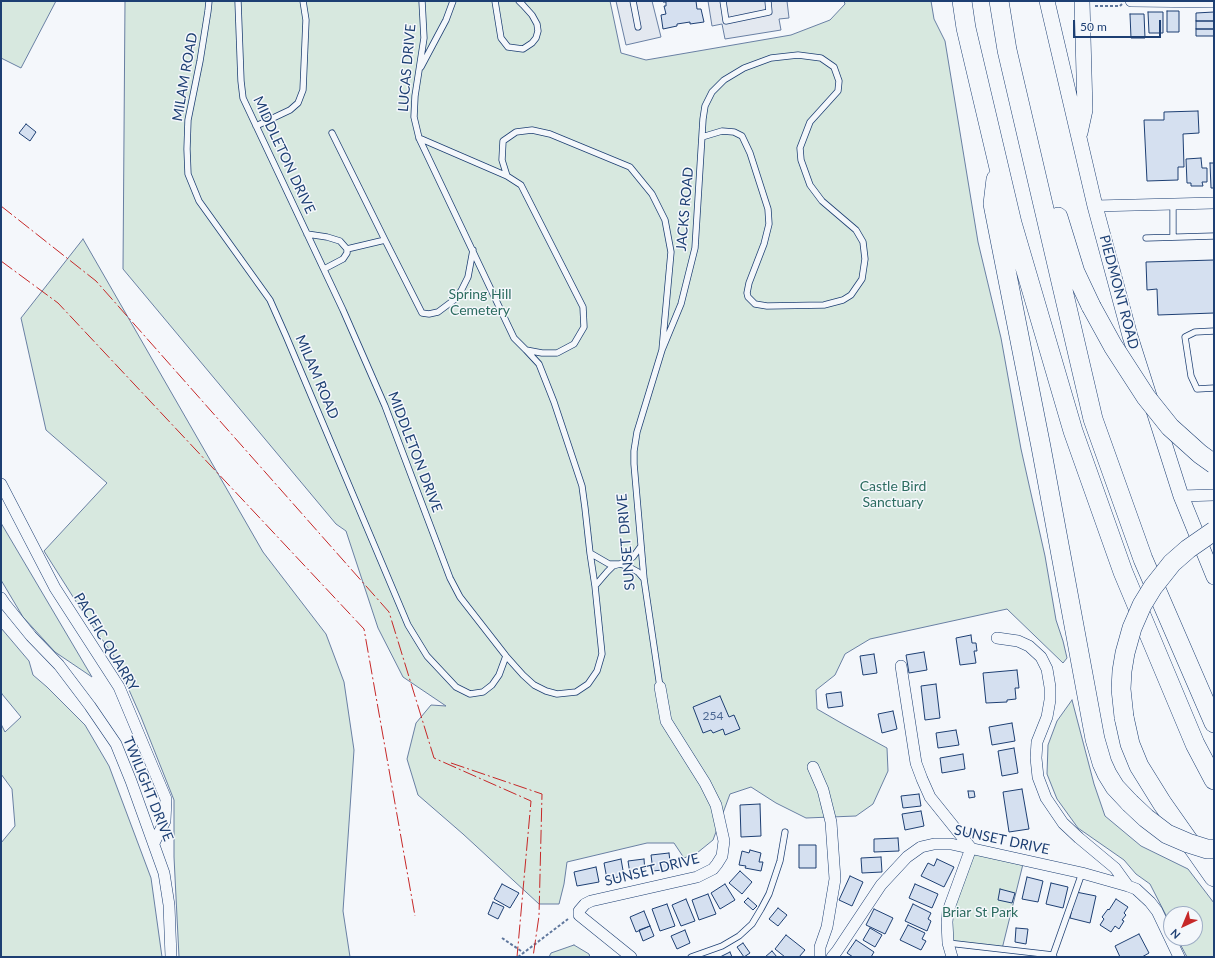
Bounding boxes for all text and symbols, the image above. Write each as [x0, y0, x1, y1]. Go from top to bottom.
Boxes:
scale bar [1075, 12, 1163, 38]
text: 50 m [1080, 19, 1107, 34]
street label: LUCAS DRIVE [395, 23, 419, 113]
street label: MILAM ROAD [169, 31, 201, 123]
street label: MIDDLETON DRIVE [249, 94, 319, 216]
street label: JACKS ROAD [673, 166, 697, 252]
street label: PIEDMONT ROAD [1096, 233, 1142, 351]
park label: Spring Hill Cemetery [449, 286, 511, 318]
street label: MILAM ROAD [292, 332, 342, 422]
street label: MIDDLETON DRIVE [384, 389, 446, 515]
park label: Castle Bird Sanctuary [860, 478, 926, 510]
street label: SUNSET DRIVE [613, 493, 639, 591]
street label: PACIFIC QUARRY [70, 590, 142, 694]
house number: 254 [703, 709, 723, 723]
street label: TWILIGHT DRIVE [119, 734, 177, 844]
street label: SUNSET DRIVE [953, 822, 1051, 858]
street label: SUNSET DRIVE [603, 850, 701, 890]
park label: Briar St Park [942, 904, 1018, 920]
north arrow [1163, 906, 1203, 946]
text: N [1167, 927, 1183, 942]

